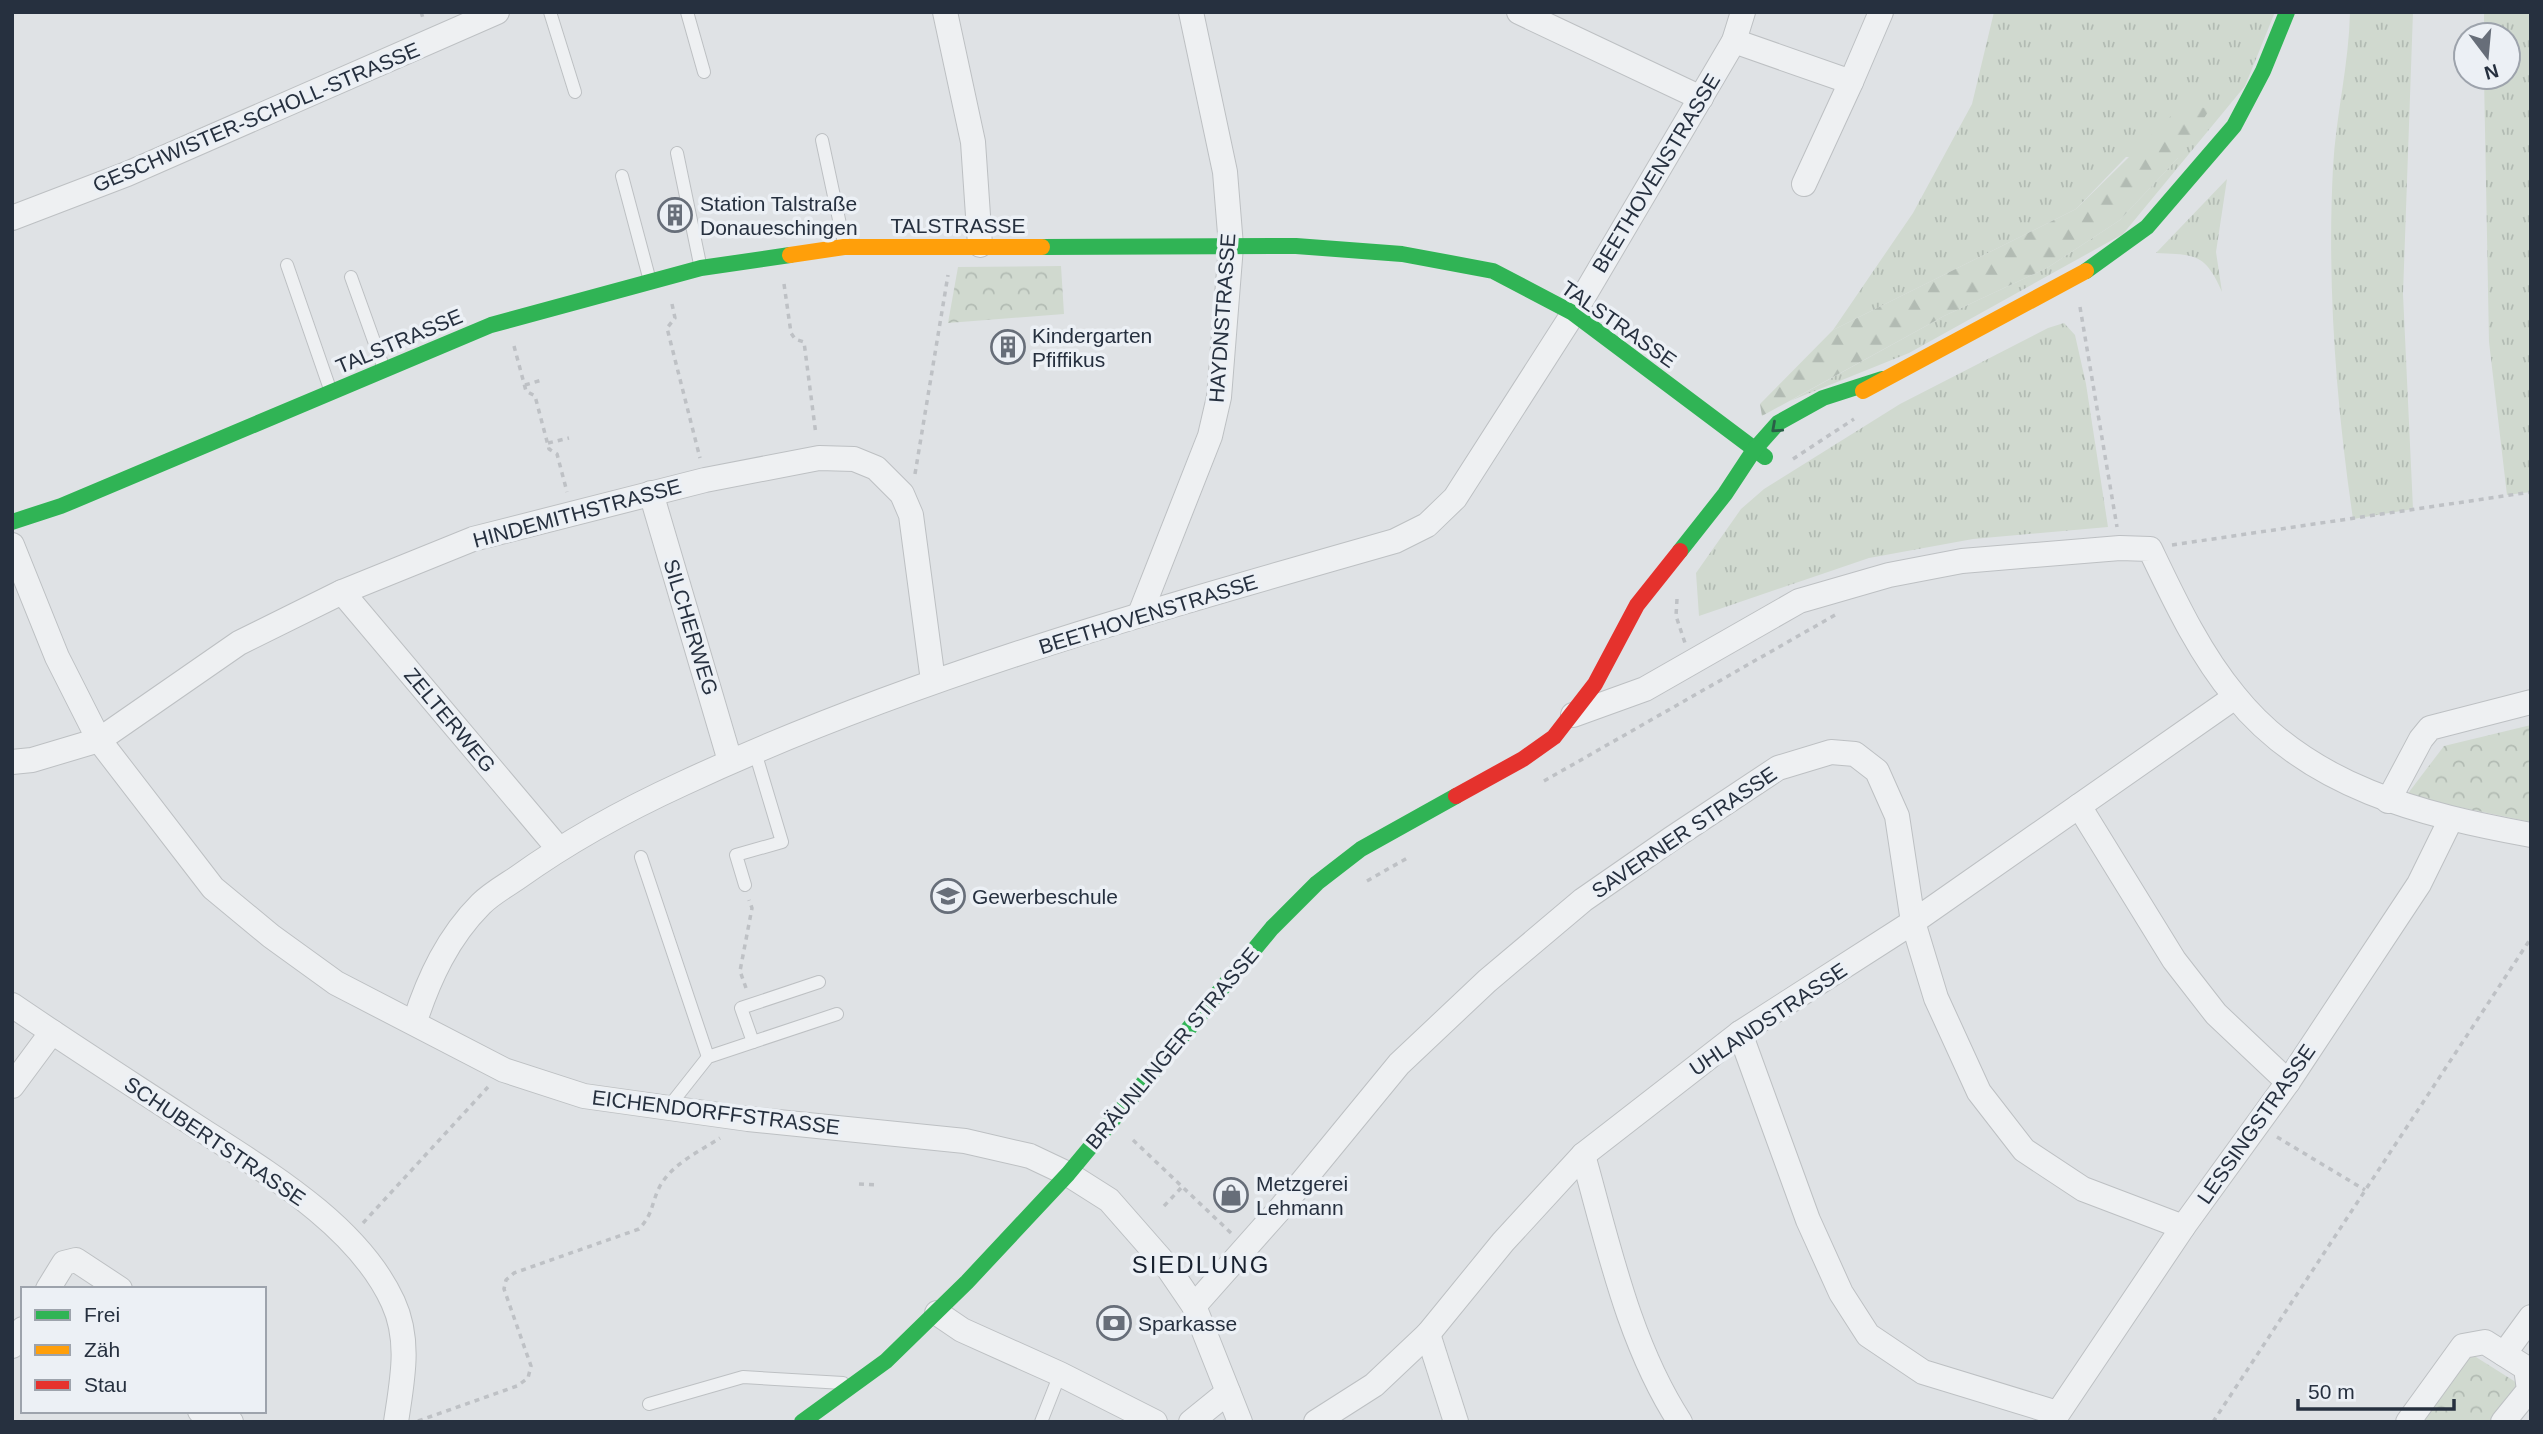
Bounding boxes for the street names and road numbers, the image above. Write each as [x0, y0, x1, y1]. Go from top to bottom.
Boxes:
street label: GESCHWISTER-SCHOLL-STRASSE [89, 38, 423, 196]
street label: BEETHOVENSTRASSE [1588, 70, 1724, 276]
street label: TALSTRASSE [891, 214, 1025, 237]
street label: HAYDNSTRASSE [1205, 232, 1239, 404]
street label: TALSTRASSE [1557, 276, 1681, 372]
street label: TALSTRASSE [332, 304, 466, 378]
street label: HINDEMITHSTRASSE [470, 474, 684, 552]
street label: SILCHERWEG [659, 556, 723, 698]
street label: BEETHOVENSTRASSE [1036, 570, 1260, 658]
street label: ZELTERWEG [400, 663, 500, 777]
street label: SAVERNER STRASSE [1587, 762, 1781, 902]
street label: BRÄUNLINGER STRASSE [1081, 943, 1263, 1153]
street label: UHLANDSTRASSE [1685, 958, 1851, 1080]
street label: LESSINGSTRASSE [2192, 1040, 2320, 1208]
street label: SCHUBERTSTRASSE [120, 1072, 310, 1210]
street label: EICHENDORFFSTRASSE [591, 1085, 841, 1139]

